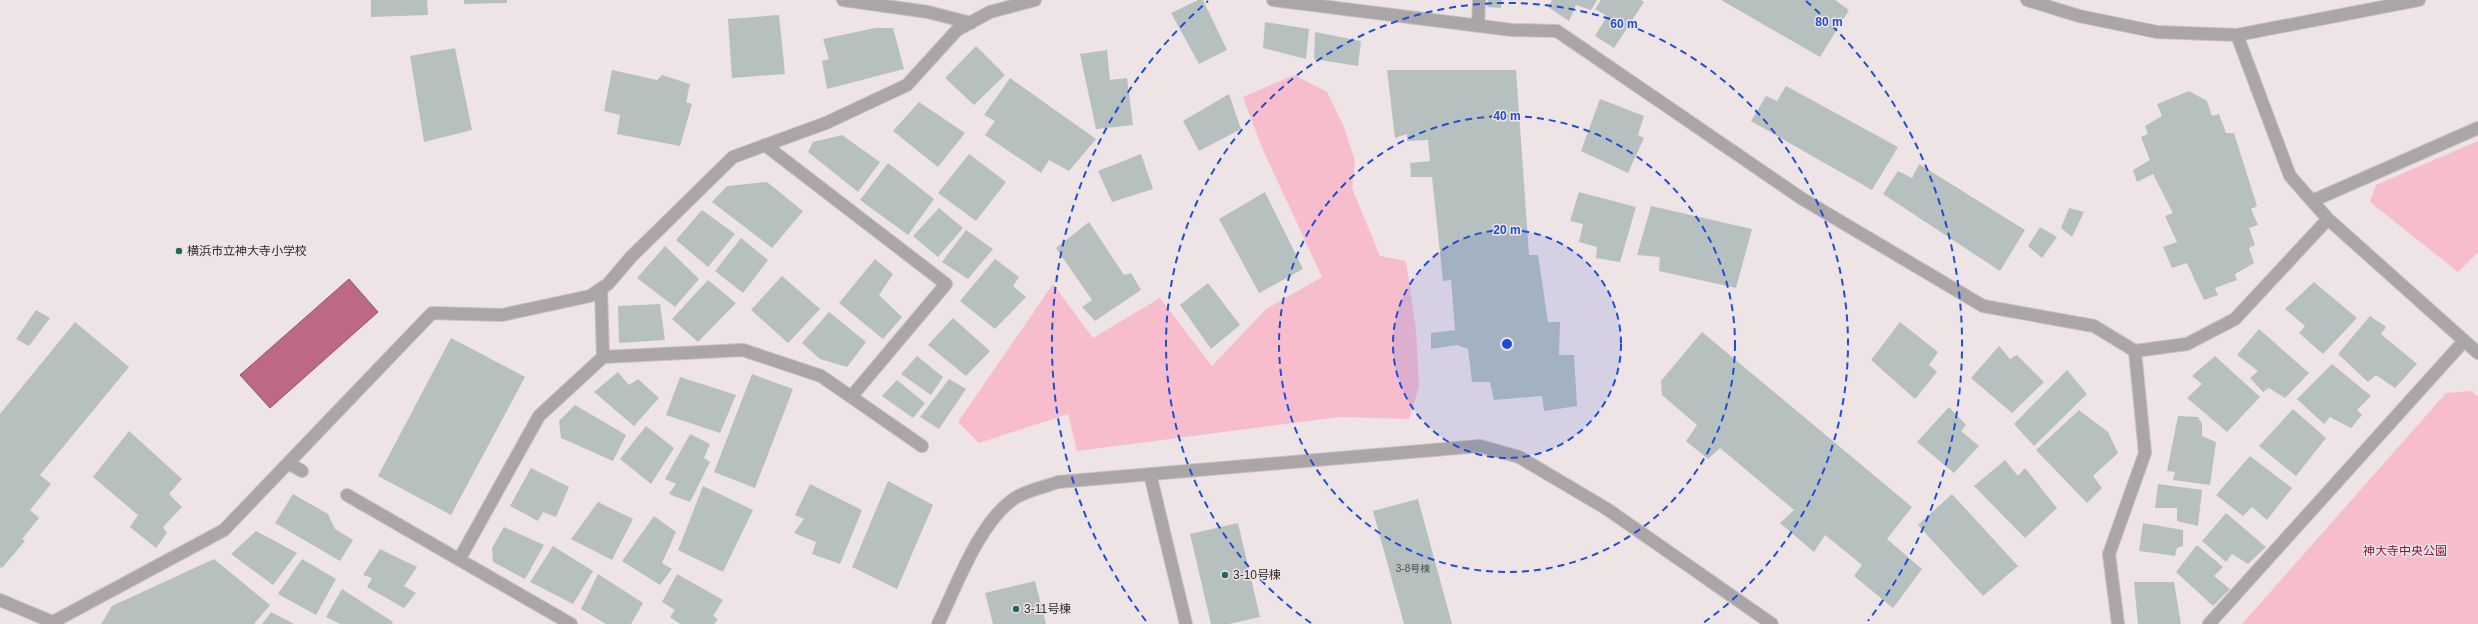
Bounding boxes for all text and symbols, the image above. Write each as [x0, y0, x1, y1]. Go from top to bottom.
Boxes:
text: 80 m [1815, 15, 1843, 29]
text: 60 m [1610, 17, 1638, 31]
text: 40 m [1493, 109, 1521, 123]
text: 20 m [1493, 223, 1521, 237]
place label: 横浜市立神大寺小学校 [187, 244, 307, 258]
marker: 横浜市立神大寺小学校 [174, 246, 184, 256]
centre of rings [1500, 337, 1514, 351]
park label: 神大寺中央公園 [2363, 544, 2447, 558]
house number: 3-8号棟 [1396, 563, 1430, 574]
place label: 3-10号棟 [1233, 568, 1281, 582]
marker: 3-10号棟 [1220, 570, 1230, 580]
place label: 3-11号棟 [1024, 602, 1071, 616]
marker: 3-11号棟 [1011, 604, 1021, 614]

